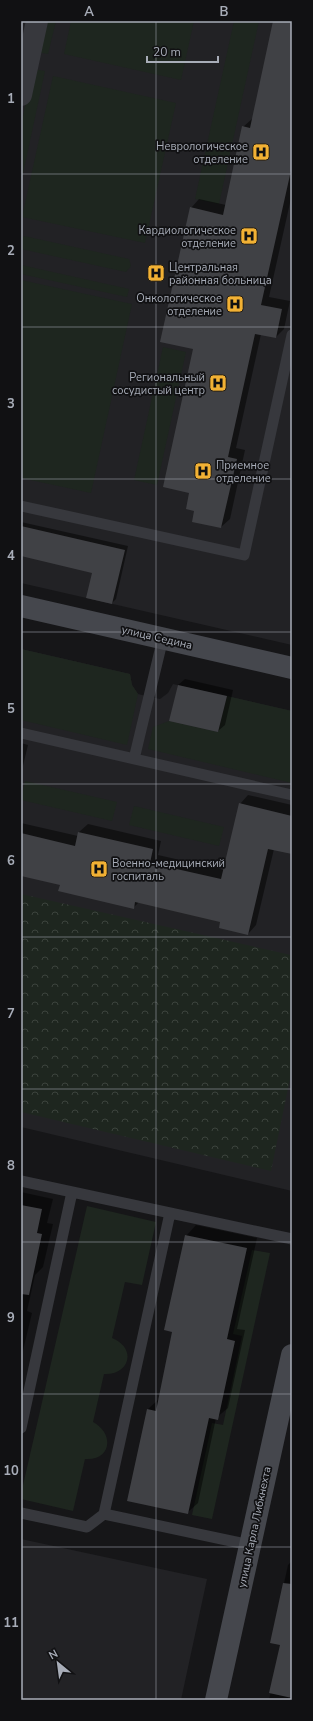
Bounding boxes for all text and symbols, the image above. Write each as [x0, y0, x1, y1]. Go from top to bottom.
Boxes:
text: A [84, 3, 94, 21]
text: B [220, 3, 229, 21]
scale bar [147, 38, 218, 64]
text: 20 m [153, 44, 181, 60]
text: 1 [7, 90, 15, 108]
place label: Неврологическое отделение [156, 139, 248, 167]
hospital icon: Неврологическое отделение [251, 142, 271, 162]
place label: Кардиологическое отделение [138, 223, 236, 251]
hospital icon: Кардиологическое отделение [239, 226, 259, 246]
text: 2 [7, 242, 15, 260]
place label: Центральная районная больница [169, 260, 272, 288]
hospital icon: Центральная районная больница [146, 263, 166, 283]
place label: Онкологическое отделение [136, 291, 222, 319]
hospital icon: Онкологическое отделение [225, 294, 245, 314]
place label: Региональный сосудистый центр [112, 370, 205, 398]
hospital icon: Региональный сосудистый центр [208, 373, 228, 393]
text: 3 [7, 395, 15, 413]
place label: Приемное отделение [216, 458, 271, 486]
hospital icon: Приемное отделение [193, 461, 213, 481]
text: 4 [7, 547, 15, 565]
street label: улица Седина [120, 622, 194, 653]
text: 5 [7, 700, 15, 718]
text: 6 [7, 852, 15, 870]
place label: Военно-медицинский госпиталь [112, 856, 225, 884]
hospital icon: Военно-медицинский госпиталь [89, 859, 109, 879]
text: 7 [7, 1005, 15, 1023]
text: 8 [7, 1157, 15, 1175]
text: 9 [7, 1309, 15, 1327]
text: 10 [3, 1462, 19, 1480]
street label: улица Карла Либкнехта [234, 1465, 275, 1589]
text: 11 [3, 1614, 19, 1632]
north arrow [38, 1643, 78, 1683]
text: N [46, 1646, 61, 1663]

